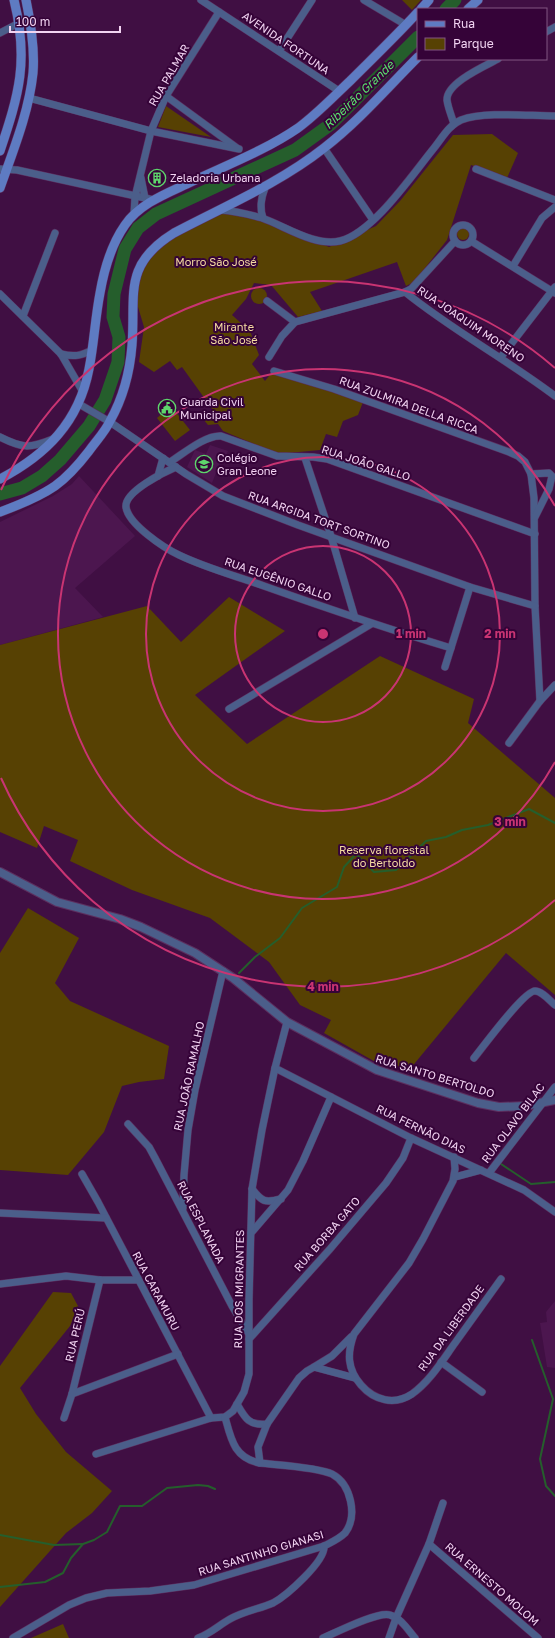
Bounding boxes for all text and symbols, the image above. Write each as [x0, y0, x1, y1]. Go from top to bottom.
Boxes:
scale bar [10, 8, 120, 34]
legend [417, 8, 547, 60]
street label: AVENIDA FORTUNA [240, 9, 333, 77]
text: 100 m [16, 14, 50, 29]
text: Rua [453, 16, 475, 31]
text: Parque [453, 36, 494, 51]
street label: RUA PALMAR [146, 41, 192, 108]
water label: Ribeirão Grande [320, 57, 398, 132]
building icon: Zeladoria Urbana [147, 168, 167, 188]
place label: Zeladoria Urbana [170, 171, 260, 184]
park label: Morro São José [175, 255, 257, 268]
street label: RUA JOAQUIM MORENO [415, 283, 527, 364]
park label: Mirante São José [210, 320, 258, 346]
street label: RUA ZULMIRA DELLA RICCA [338, 373, 481, 436]
place label: Guarda Civil Municipal [180, 395, 244, 421]
public building icon: Guarda Civil Municipal [157, 398, 177, 418]
street label: RUA JOÃO GALLO [320, 442, 412, 483]
place label: Colégio Gran Leone [217, 451, 277, 477]
school or university icon: Colégio Gran Leone [194, 454, 214, 474]
street label: RUA ARGIDA TORT SORTINO [247, 488, 392, 551]
street label: RUA EUGÊNIO GALLO [223, 554, 333, 603]
text: 1 min [396, 626, 426, 641]
text: 2 min [484, 626, 516, 641]
centre of rings [316, 627, 330, 641]
text: 3 min [494, 814, 526, 829]
park label: Reserva florestal do Bertoldo [339, 843, 429, 869]
text: 4 min [307, 979, 339, 994]
street label: RUA JOÃO RAMALHO [171, 1020, 206, 1132]
street label: RUA SANTO BERTOLDO [374, 1051, 496, 1100]
street label: RUA OLAVO BILAC [478, 1080, 547, 1165]
street label: RUA FERNÃO DIAS [374, 1101, 468, 1156]
street label: RUA ESPLANADA [175, 1178, 228, 1266]
street label: RUA BORBA GATO [291, 1194, 362, 1273]
street label: RUA DOS IMIGRANTES [231, 1230, 246, 1348]
street label: RUA CARAMURU [130, 1249, 183, 1332]
street label: RUA DA LIBERDADE [415, 1282, 486, 1373]
street label: RUA PERÚ [62, 1307, 87, 1363]
street label: RUA SANTINHO GIANASI [197, 1527, 325, 1578]
street label: RUA ERNESTO MOLOM [443, 1539, 542, 1628]

